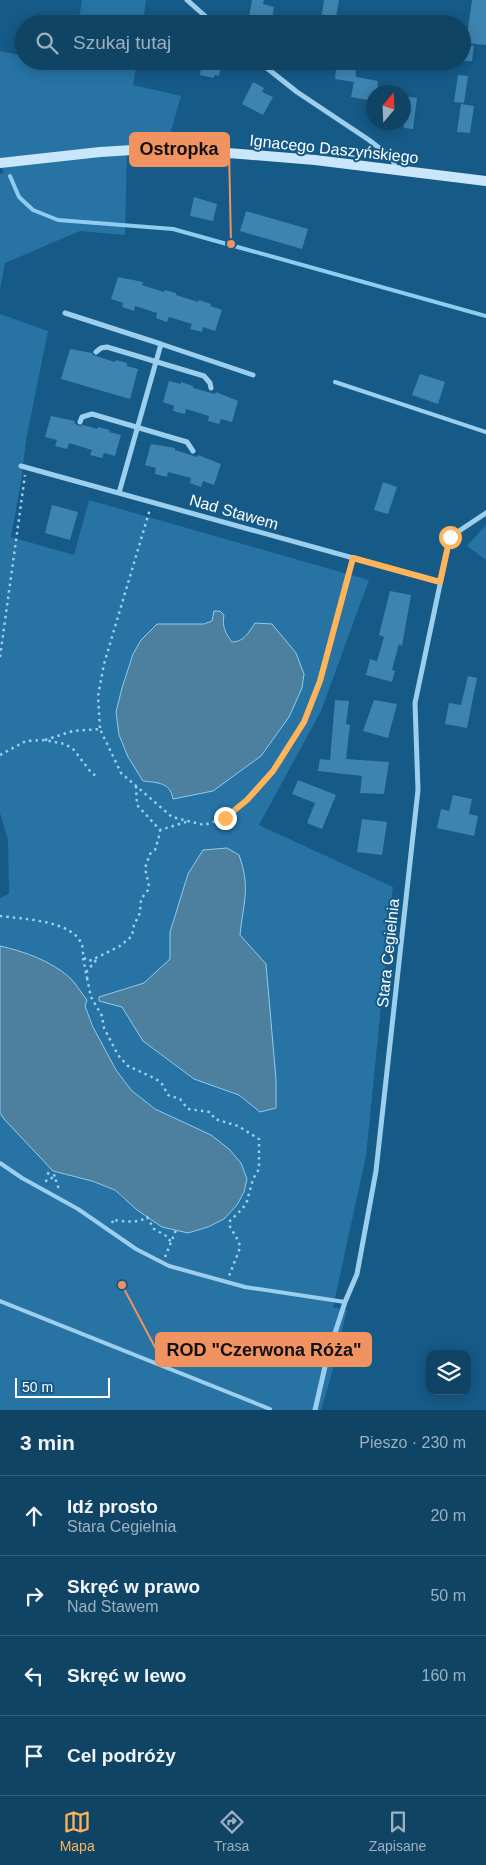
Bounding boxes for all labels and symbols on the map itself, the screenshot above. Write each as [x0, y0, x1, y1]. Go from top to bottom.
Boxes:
north arrow [366, 85, 411, 130]
street label: Ignacego Daszyńskiego [249, 132, 419, 166]
callout: Ostropka [130, 133, 229, 166]
text: Ostropka [139, 139, 219, 159]
street label: Nad Stawem [188, 491, 280, 533]
route start [439, 526, 462, 549]
route end [214, 807, 237, 830]
street label: Stara Cegielnia [374, 898, 402, 1008]
callout: ROD "Czerwona Róża" [156, 1333, 371, 1366]
text: ROD "Czerwona Róża" [166, 1340, 362, 1360]
scale bar [15, 1375, 110, 1398]

